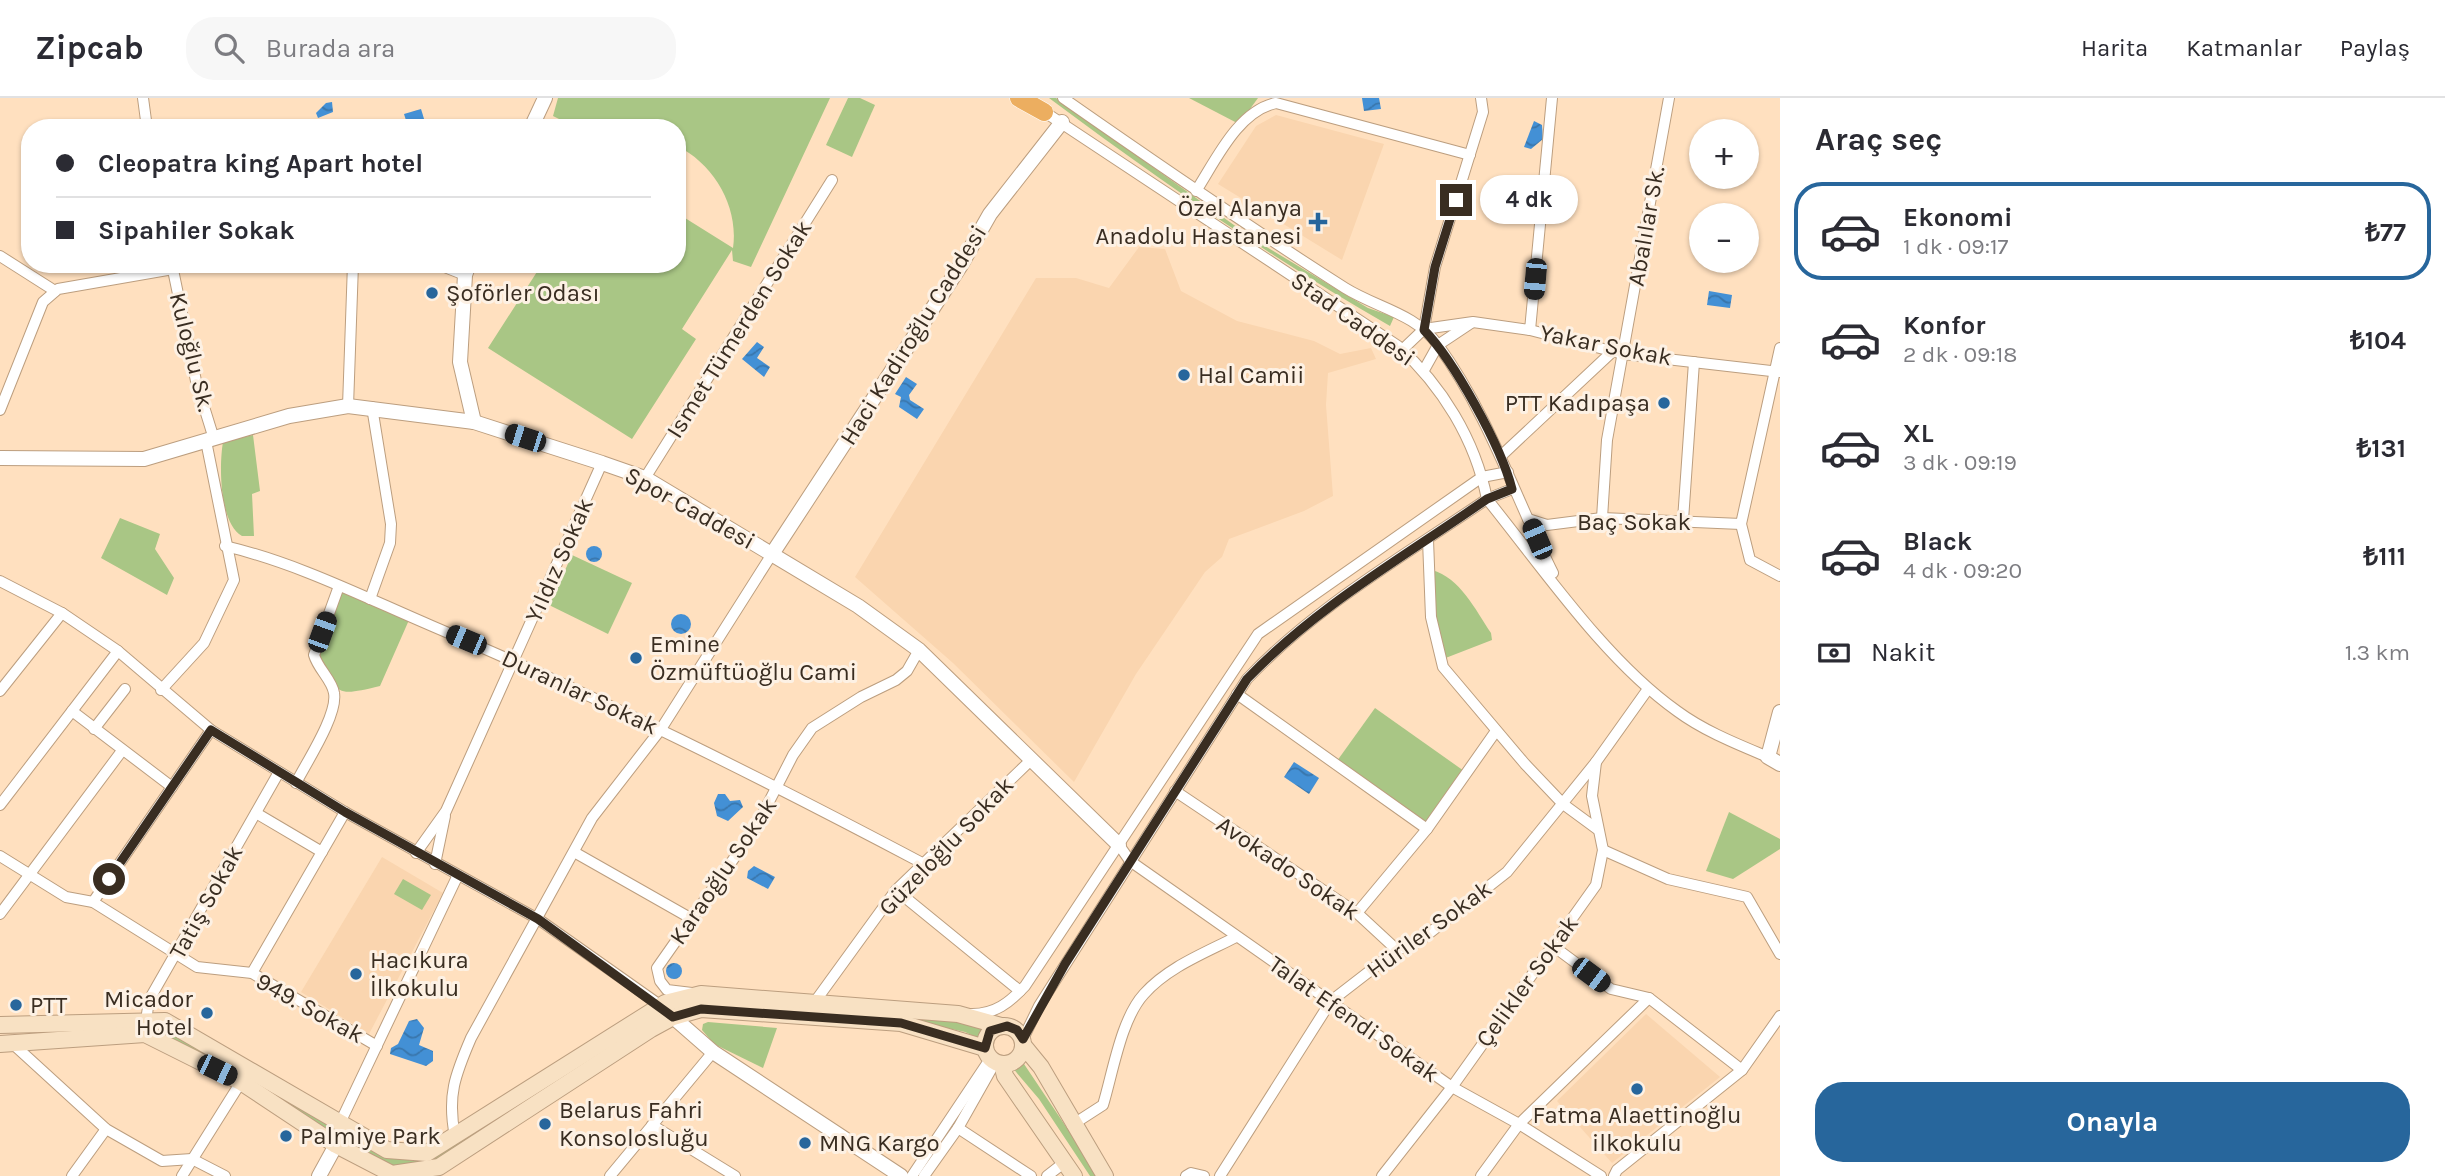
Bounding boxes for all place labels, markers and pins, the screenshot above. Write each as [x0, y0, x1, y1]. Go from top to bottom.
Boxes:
place label: Özel Alanya Anadolu Hastanesi [1096, 194, 1302, 250]
marker: Özel Alanya Anadolu Hastanesi [1308, 212, 1328, 232]
place label: Şoförler Odası [446, 279, 600, 307]
marker: Şoförler Odası [424, 285, 440, 301]
place label: Hal Camii [1198, 361, 1304, 389]
marker: Hal Camii [1176, 367, 1192, 383]
place label: PTT Kadıpaşa [1505, 389, 1650, 417]
marker: PTT Kadıpaşa [1656, 395, 1672, 411]
place label: Emine Özmüftüoğlu Cami [650, 630, 857, 686]
marker: Emine Özmüftüoğlu Cami [628, 650, 644, 666]
place label: Hacıkura İlkokulu [370, 946, 469, 1002]
marker: Hacıkura İlkokulu [348, 966, 364, 982]
place label: Micador Hotel [104, 985, 193, 1041]
place label: PTT [30, 991, 67, 1019]
marker: PTT [8, 997, 24, 1013]
marker: Micador Hotel [199, 1005, 215, 1021]
marker: Fatma Alaettinoğlu ilkokulu [1629, 1081, 1645, 1097]
place label: Belarus Fahri Konsolosluğu [559, 1096, 709, 1152]
place label: Fatma Alaettinoğlu ilkokulu [1532, 1101, 1742, 1157]
marker: Belarus Fahri Konsolosluğu [537, 1116, 553, 1132]
place label: Palmiye Park [300, 1122, 441, 1150]
marker: Palmiye Park [278, 1128, 294, 1144]
place label: MNG Kargo [819, 1129, 940, 1157]
marker: MNG Kargo [797, 1135, 813, 1151]

